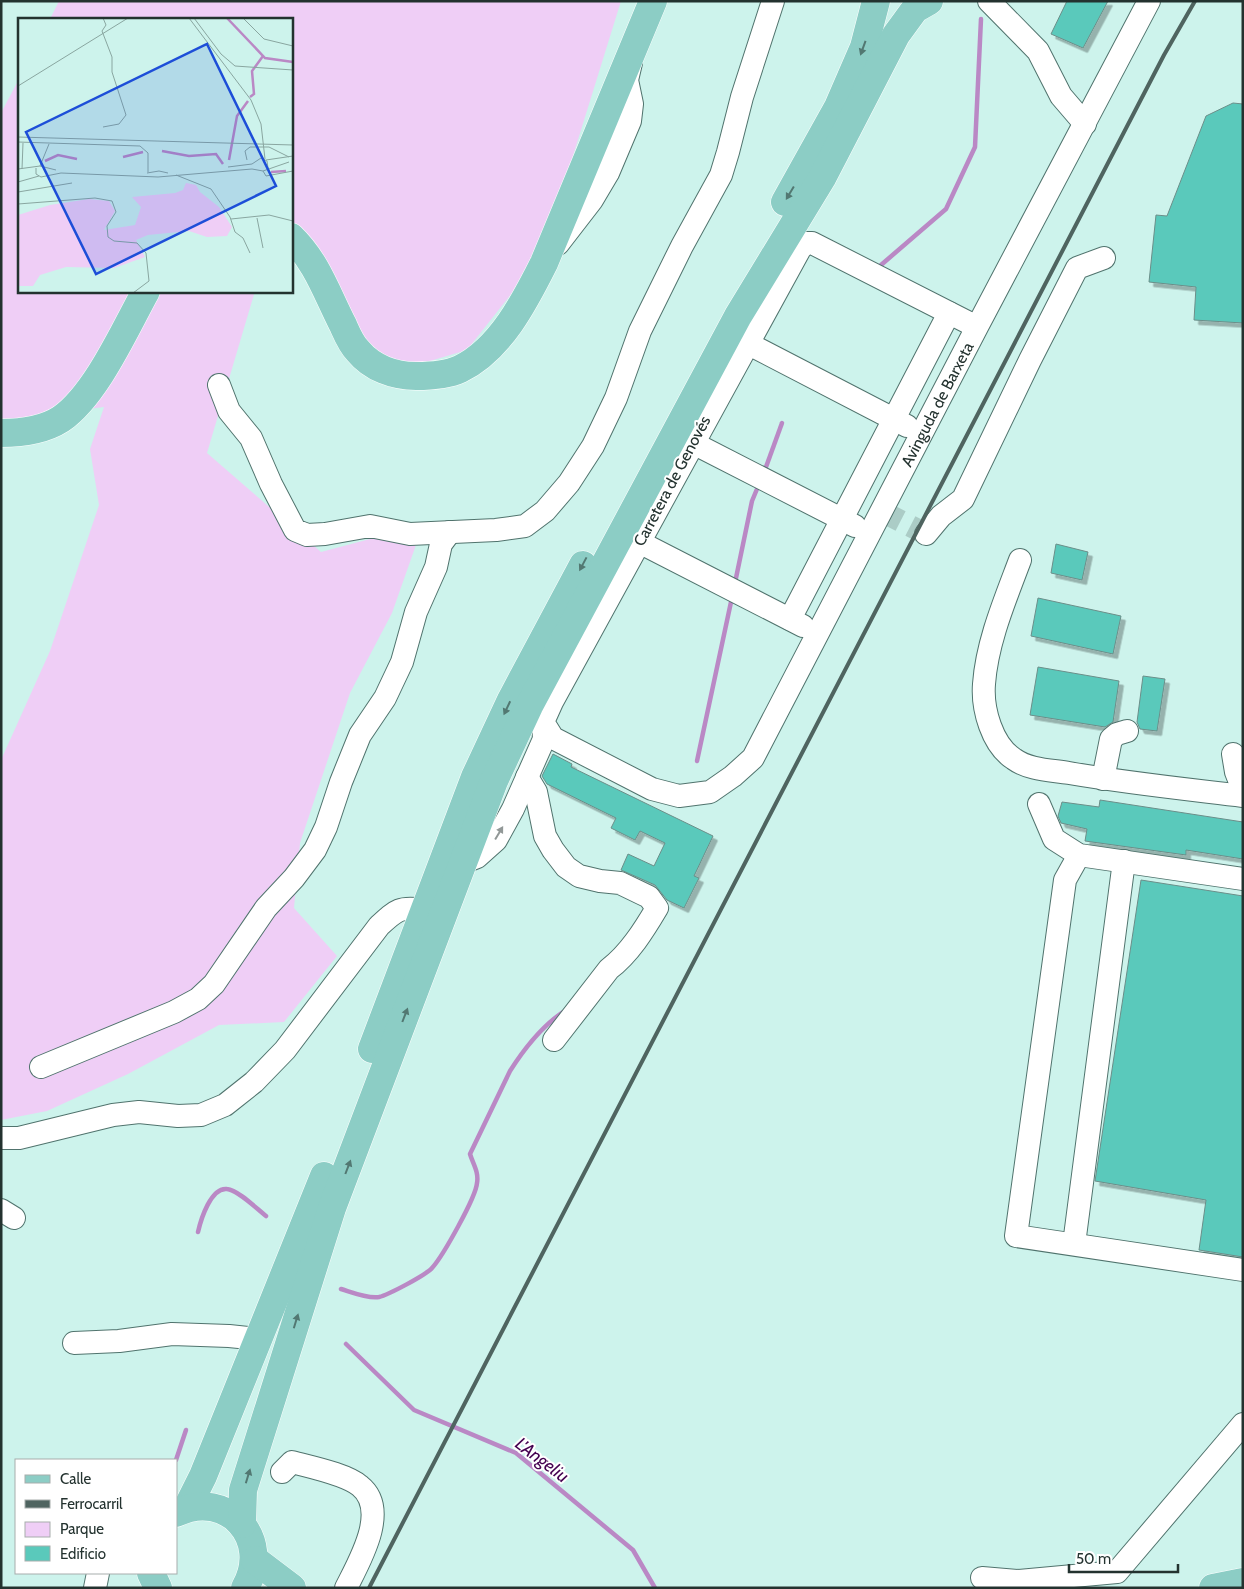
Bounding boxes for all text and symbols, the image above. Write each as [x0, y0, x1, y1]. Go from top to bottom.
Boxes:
inset map [18, 18, 292, 292]
one-way arrow [859, 41, 867, 56]
one-way arrow [786, 187, 795, 200]
street label: Avinguda de Barxeta [897, 338, 977, 470]
street label: Carretera de Genovés [630, 412, 715, 550]
one-way arrow [579, 557, 587, 572]
one-way arrow [502, 701, 510, 715]
one-way arrow [495, 826, 504, 839]
one-way arrow [401, 1007, 409, 1022]
one-way arrow [344, 1160, 352, 1174]
one-way arrow [293, 1313, 301, 1328]
water label: L'Angeliu [511, 1433, 573, 1487]
legend [15, 1459, 178, 1574]
one-way arrow [244, 1468, 252, 1483]
text: Calle [60, 1470, 91, 1488]
text: Ferrocarril [60, 1495, 123, 1513]
text: Parque [60, 1520, 104, 1538]
scale bar [1069, 1542, 1178, 1574]
text: Edificio [60, 1545, 106, 1563]
text: 50 m [1076, 1550, 1111, 1568]

